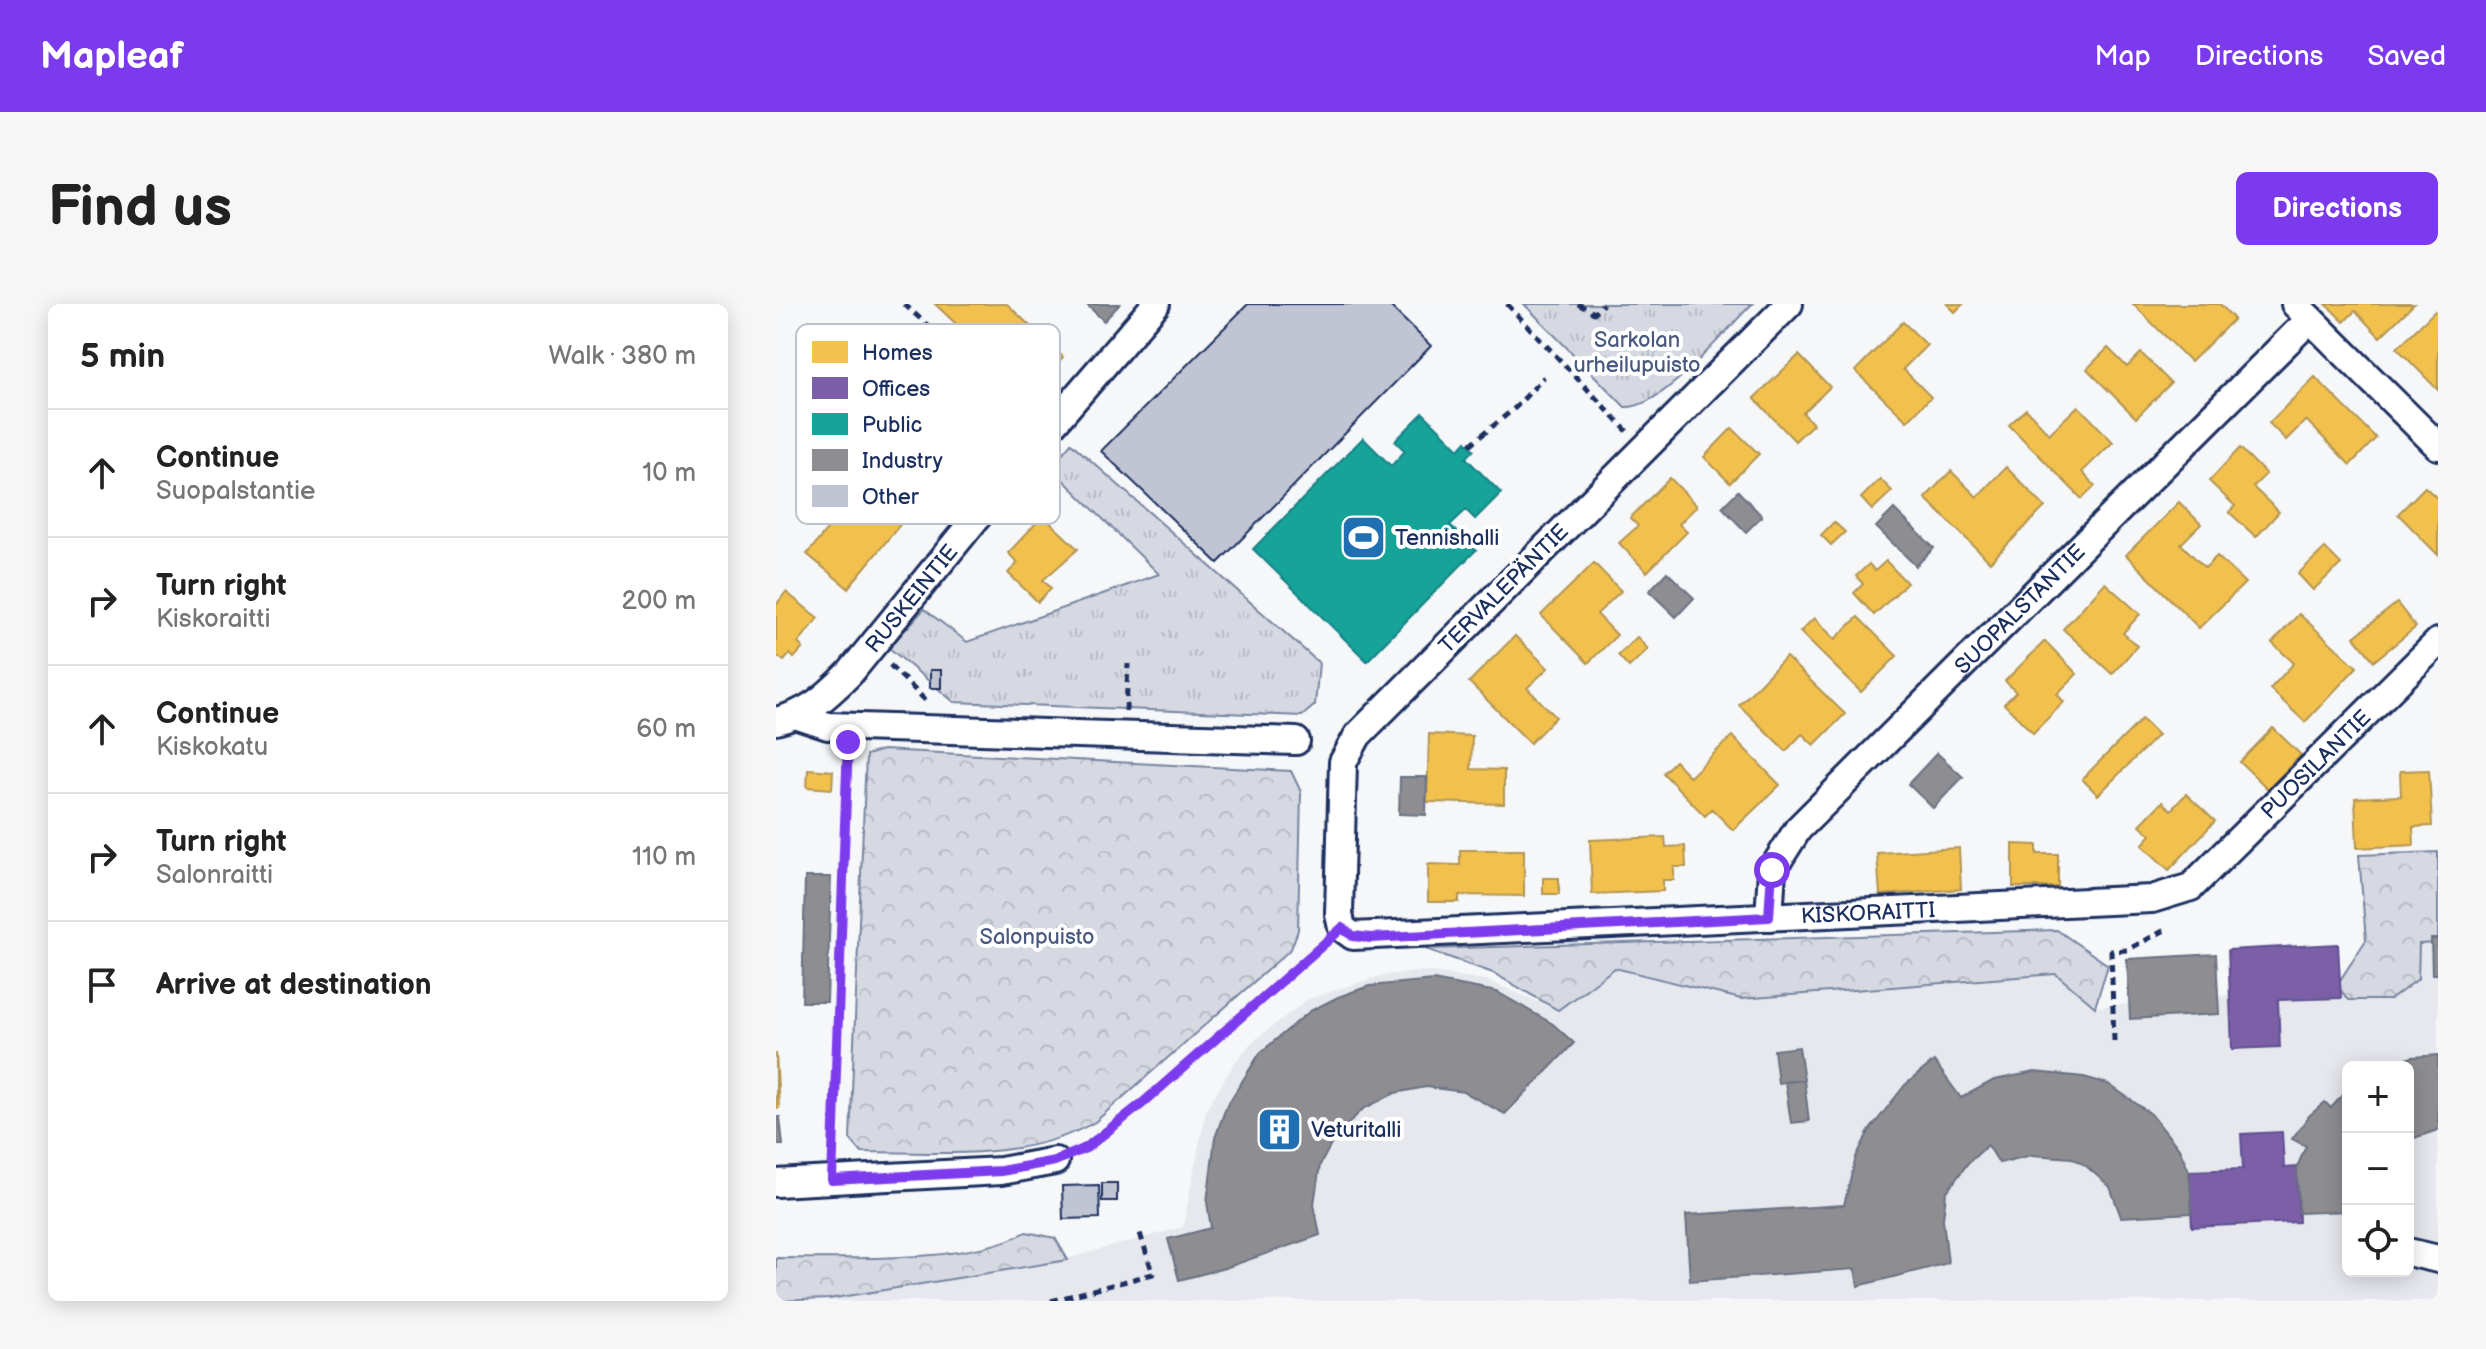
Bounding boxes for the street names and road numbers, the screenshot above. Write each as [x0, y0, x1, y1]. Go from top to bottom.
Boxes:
street label: TERVALEPÄNTIE [1434, 519, 1575, 660]
street label: RUSKEINTIE [860, 539, 964, 659]
street label: SUOPALSTANTIE [1949, 539, 2091, 680]
street label: PUOSILANTIE [2256, 705, 2377, 825]
street label: KISKORAITTI [1800, 897, 1936, 930]

